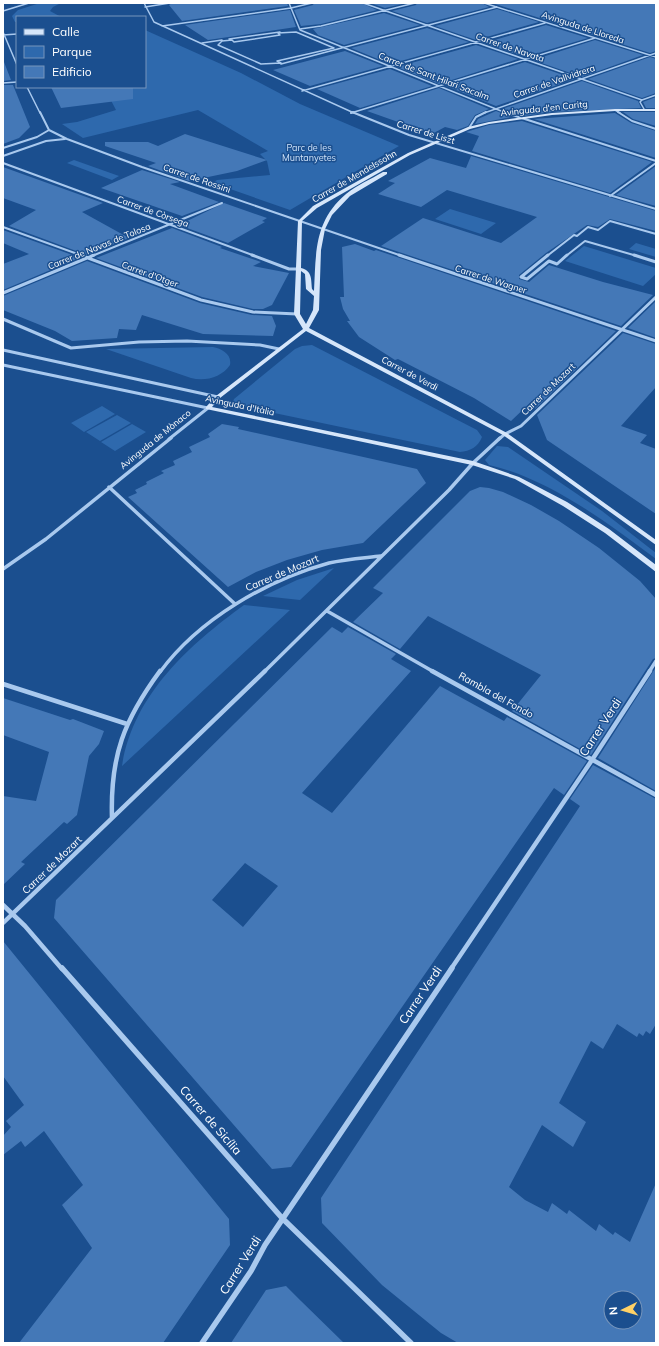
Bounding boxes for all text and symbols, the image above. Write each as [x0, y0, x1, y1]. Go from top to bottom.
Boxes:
street label: Avinguda de Lloreda [540, 8, 626, 46]
legend [16, 16, 146, 88]
text: Calle [52, 24, 79, 39]
street label: Carrer de Navata [474, 30, 546, 64]
text: Parque [52, 44, 92, 59]
street label: Carrer de Sant Hilari Sacalm [377, 50, 491, 102]
street label: Carrer de Vallvidrera [512, 62, 596, 100]
text: Edificio [52, 64, 92, 79]
street label: Avinguda d'en Caritg [500, 98, 588, 118]
street label: Carrer de Liszt [396, 118, 456, 146]
park label: Parc de les Muntanyetes [282, 142, 336, 164]
street label: Carrer de Mendelssohn [310, 147, 398, 205]
street label: Carrer de Rossini [162, 161, 232, 195]
street label: Carrer de Còrsega [116, 193, 190, 229]
street label: Carrer de Navas de Tolosa [46, 220, 152, 272]
street label: Carrer d'Otger [120, 259, 180, 290]
street label: Carrer de Wagner [454, 262, 529, 296]
street label: Carrer de Verdi [380, 353, 440, 393]
street label: Carrer de Mozart [519, 361, 577, 417]
street label: Avinguda d'Itàlia [204, 392, 276, 418]
street label: Avinguda de Mònaco [117, 407, 193, 471]
street label: Carrer de Mozart [243, 552, 321, 594]
street label: Rambla del Fondo [456, 669, 536, 721]
street label: Carrer Verdi [576, 695, 624, 759]
street label: Carrer de Mozart [19, 833, 85, 897]
street label: Carrer Verdi [395, 963, 445, 1027]
street label: Carrer de Sicília [177, 1082, 245, 1158]
street label: Carrer Verdi [216, 1233, 264, 1297]
north arrow [603, 1290, 643, 1330]
text: N [606, 1306, 620, 1316]

